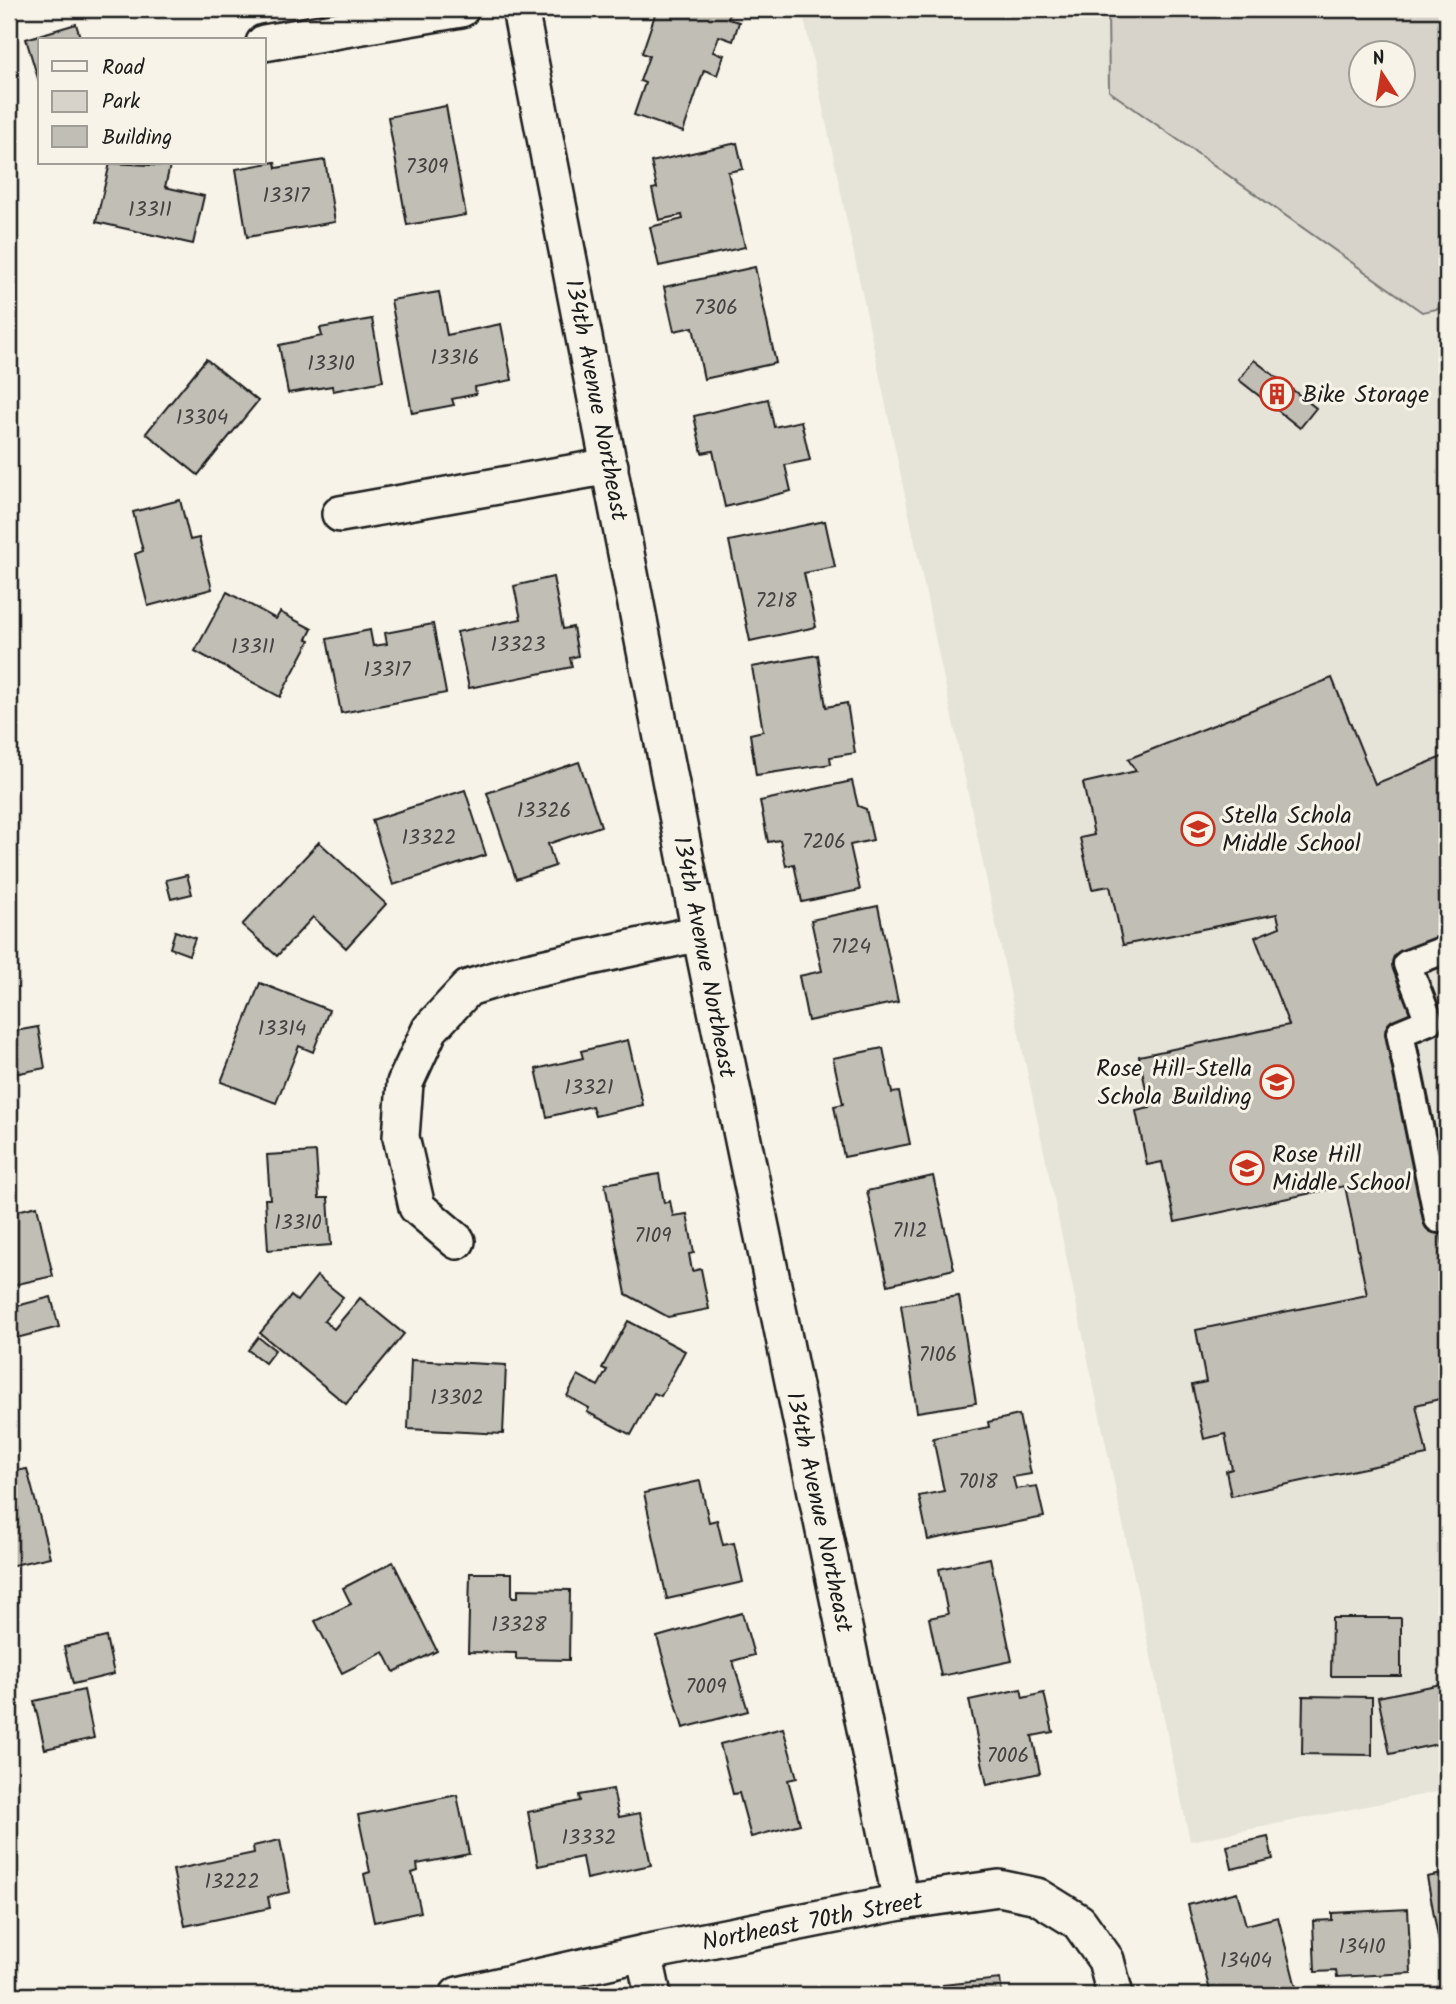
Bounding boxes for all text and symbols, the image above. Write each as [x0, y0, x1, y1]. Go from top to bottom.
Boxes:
legend [38, 38, 266, 164]
north arrow [1348, 38, 1418, 108]
text: N [1370, 43, 1388, 75]
text: Road [102, 52, 145, 85]
text: Park [102, 86, 140, 119]
text: Building [102, 122, 172, 155]
house number: 7309 [406, 151, 448, 184]
house number: 13317 [263, 180, 311, 213]
house number: 13311 [128, 194, 172, 227]
street label: 134th Avenue Northeast [553, 276, 638, 525]
house number: 7306 [694, 292, 738, 325]
house number: 13316 [431, 342, 479, 375]
house number: 13310 [307, 348, 355, 381]
building icon: Bike Storage [1258, 375, 1296, 413]
place label: Bike Storage [1302, 376, 1429, 415]
house number: 13304 [176, 402, 228, 435]
house number: 7218 [755, 585, 797, 618]
house number: 13323 [491, 629, 545, 662]
house number: 13311 [231, 631, 275, 664]
house number: 13317 [364, 654, 412, 687]
house number: 13326 [517, 795, 571, 828]
place label: Stella Schola Middle School [1222, 797, 1361, 864]
school or university icon: Stella Schola Middle School [1179, 810, 1217, 848]
house number: 13322 [402, 822, 456, 855]
house number: 7206 [802, 826, 846, 859]
street label: 134th Avenue Northeast [661, 833, 746, 1082]
house number: 7124 [831, 931, 871, 964]
house number: 13314 [258, 1013, 306, 1046]
place label: Rose Hill-Stella Schola Building [1096, 1050, 1252, 1117]
school or university icon: Rose Hill-Stella Schola Building [1258, 1063, 1296, 1101]
house number: 13321 [564, 1072, 614, 1105]
place label: Rose Hill Middle School [1272, 1136, 1411, 1203]
school or university icon: Rose Hill Middle School [1228, 1149, 1266, 1187]
house number: 13310 [274, 1207, 322, 1240]
house number: 7112 [892, 1215, 928, 1248]
house number: 7109 [634, 1220, 672, 1253]
house number: 7106 [919, 1339, 957, 1372]
house number: 13302 [430, 1382, 484, 1415]
street label: 134th Avenue Northeast [774, 1388, 863, 1637]
house number: 7018 [958, 1466, 998, 1499]
house number: 13328 [491, 1609, 547, 1642]
house number: 7009 [686, 1671, 726, 1704]
house number: 7006 [987, 1740, 1029, 1773]
house number: 13332 [562, 1822, 616, 1855]
house number: 13222 [204, 1866, 260, 1899]
street label: Northeast 70th Street [699, 1882, 927, 1963]
house number: 13410 [1338, 1931, 1386, 1964]
house number: 13404 [1220, 1945, 1272, 1978]

